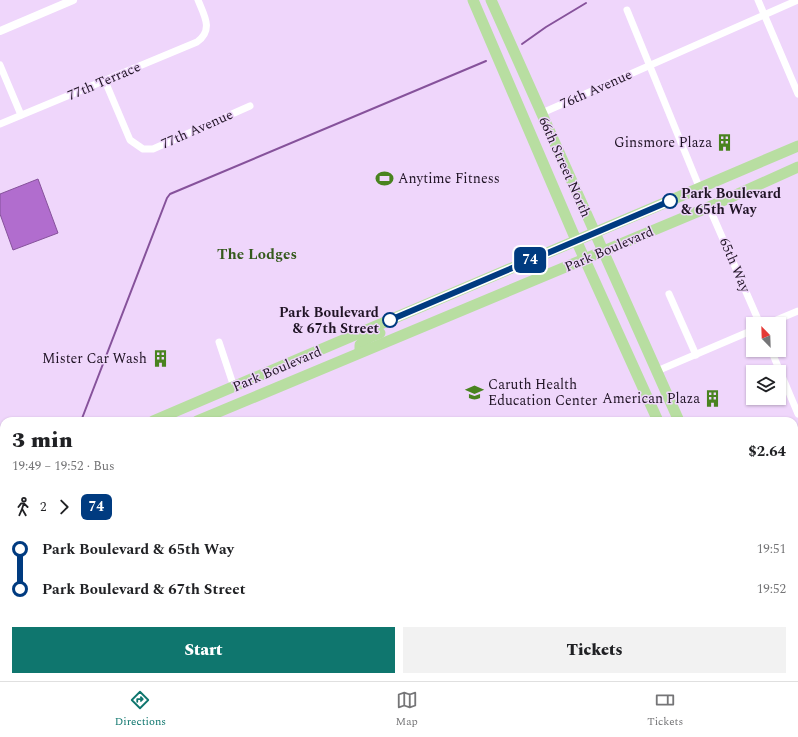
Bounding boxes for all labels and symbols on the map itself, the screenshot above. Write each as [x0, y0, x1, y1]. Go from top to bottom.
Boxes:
street label: 77th Terrace [64, 56, 144, 106]
street label: 76th Avenue [557, 64, 636, 114]
street label: 77th Avenue [158, 104, 237, 154]
street label: 66th Street North [533, 113, 597, 221]
place label: Ginsmore Plaza [614, 132, 712, 153]
building icon: Ginsmore Plaza [715, 132, 735, 152]
sports icon: Anytime Fitness [375, 168, 395, 188]
place label: Anytime Fitness [398, 168, 500, 189]
place label: Park Boulevard & 65th Way [681, 183, 781, 220]
marker: Park Boulevard & 65th Way [662, 193, 678, 209]
street label: Park Boulevard [561, 221, 657, 277]
street label: 65th Way [714, 234, 756, 297]
district label: The Lodges [217, 243, 297, 266]
line badge: 74 [512, 247, 548, 273]
place label: Park Boulevard & 67th Street [279, 302, 380, 339]
marker: Park Boulevard & 67th Street [382, 312, 398, 328]
north arrow [746, 317, 786, 357]
street label: Park Boulevard [229, 341, 325, 397]
place label: Mister Car Wash [42, 348, 147, 369]
building icon: Mister Car Wash [150, 348, 170, 368]
place label: Caruth Health Education Center [488, 374, 598, 411]
school or university icon: Caruth Health Education Center [465, 382, 485, 402]
place label: American Plaza [602, 388, 700, 409]
building icon: American Plaza [703, 388, 723, 408]

